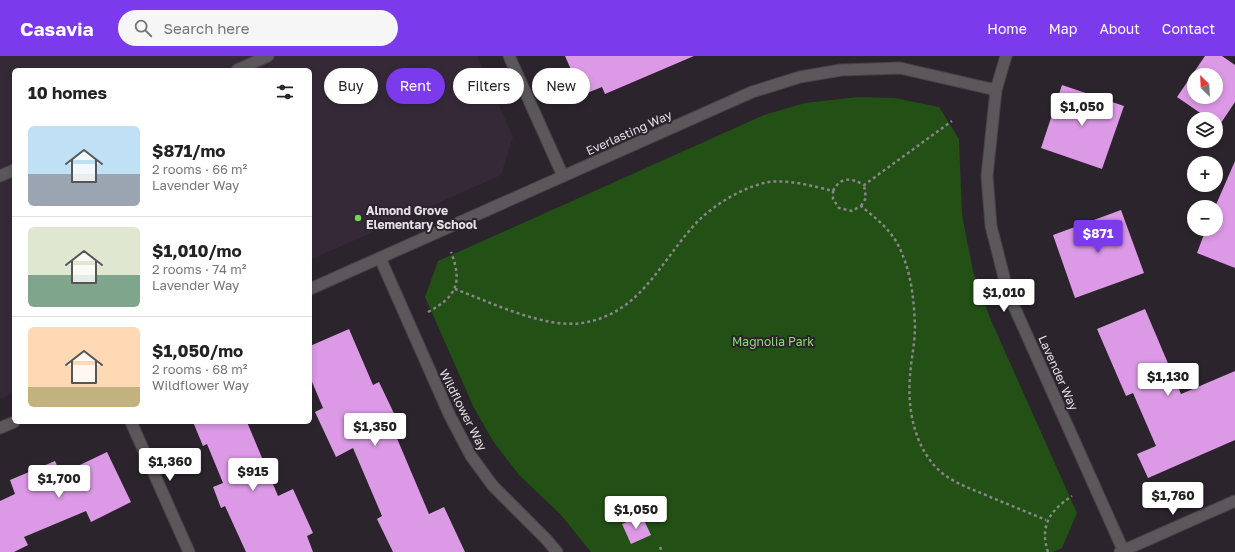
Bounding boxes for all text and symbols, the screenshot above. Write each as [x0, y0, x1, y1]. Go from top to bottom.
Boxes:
search box [118, 10, 398, 46]
text: Casavia [20, 17, 94, 40]
icon: search [132, 17, 154, 39]
text: Search here [164, 19, 249, 37]
text: Home [987, 20, 1027, 37]
text: Map [1049, 20, 1077, 37]
text: About [1099, 20, 1140, 37]
text: Contact [1162, 20, 1215, 37]
chip: Buy [324, 68, 378, 104]
chip: Rent [386, 68, 445, 104]
chip: Filters [453, 68, 524, 104]
chip: New [532, 68, 590, 104]
north arrow [1187, 68, 1223, 104]
map controls [1187, 68, 1223, 236]
icon: filters [274, 81, 296, 103]
text: 10 homes [28, 82, 107, 103]
pin: $1,050 [1049, 93, 1115, 127]
text: $1,050 [1060, 98, 1104, 114]
street label: Everlasting Way [584, 107, 674, 158]
button: layers [1187, 112, 1223, 148]
text: $871/mo [152, 140, 226, 161]
icon: home [60, 142, 108, 190]
button: + [1187, 156, 1223, 192]
text: 2 rooms · 66 m² [152, 161, 247, 177]
text: Lavender Way [152, 177, 239, 193]
button: − [1187, 200, 1223, 236]
place label: Almond Grove Elementary School [366, 203, 477, 232]
marker: Almond Grove Elementary School [353, 213, 363, 223]
pin: $871 [1074, 220, 1122, 254]
text: $871 [1083, 225, 1113, 241]
text: $1,010/mo [152, 240, 242, 261]
icon: home [60, 243, 108, 291]
text: 2 rooms · 74 m² [152, 261, 246, 277]
text: Lavender Way [152, 277, 239, 293]
pin: $1,010 [971, 279, 1037, 313]
text: $1,010 [982, 284, 1026, 300]
street label: Lavender Way [1035, 333, 1082, 413]
park label: Magnolia Park [732, 334, 814, 349]
text: $1,050/mo [152, 340, 243, 361]
icon: home [60, 343, 108, 391]
text: 2 rooms · 68 m² [152, 361, 247, 377]
pin: $1,130 [1135, 363, 1201, 397]
street label: Wildflower Way [436, 366, 491, 453]
text: $1,130 [1147, 368, 1189, 384]
text: Wildflower Way [152, 377, 249, 393]
pin: $1,350 [342, 413, 408, 447]
text: $1,350 [353, 418, 397, 434]
pin: $1,360 [137, 448, 203, 482]
text: $1,360 [148, 453, 192, 469]
pin: $915 [229, 458, 277, 492]
text: $915 [237, 463, 269, 479]
pin: $1,700 [26, 465, 92, 499]
text: $1,700 [37, 470, 81, 486]
pin: $1,760 [1140, 482, 1206, 516]
text: $1,760 [1151, 487, 1195, 503]
pin: $1,050 [603, 496, 669, 530]
text: $1,050 [614, 501, 658, 517]

